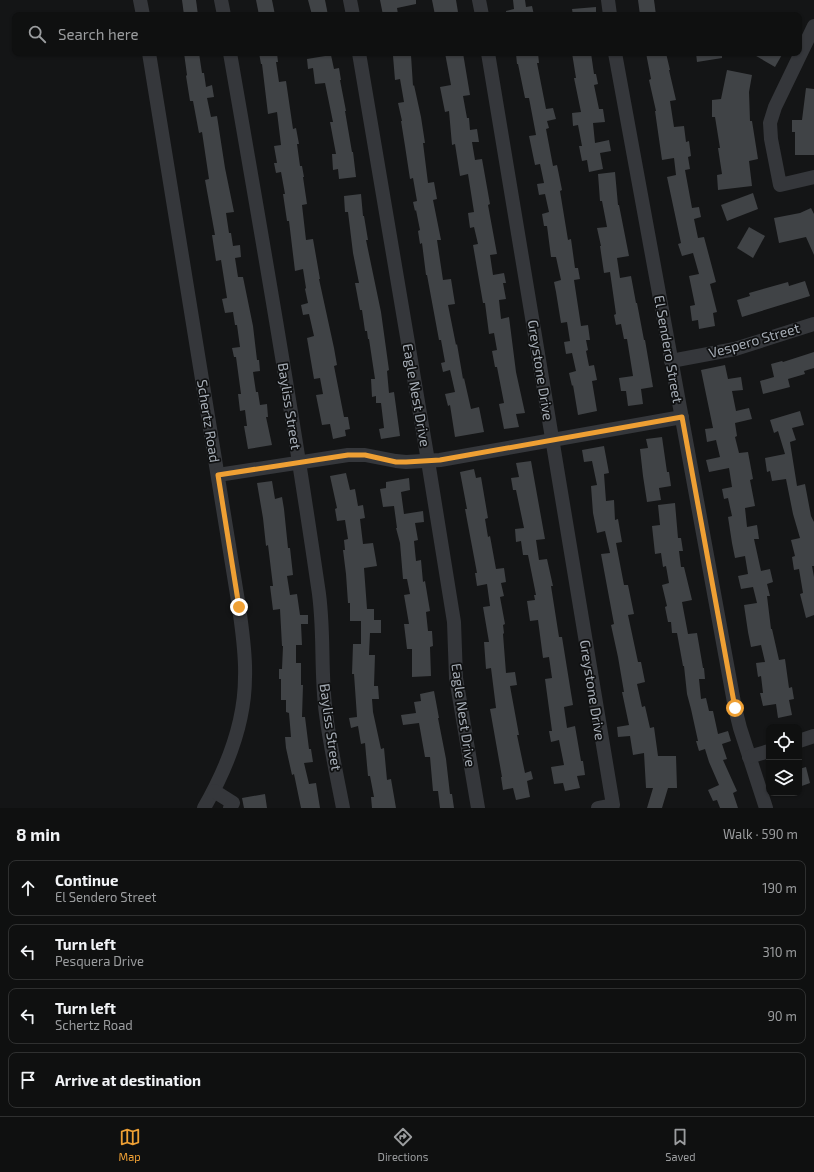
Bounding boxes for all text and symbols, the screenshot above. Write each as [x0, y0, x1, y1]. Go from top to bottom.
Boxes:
search box [12, 12, 802, 56]
icon: search [26, 23, 48, 45]
text: Search here [58, 25, 139, 43]
street label: El Sendero Street [651, 294, 687, 404]
street label: Greystone Drive [525, 319, 557, 421]
street label: Vespero Street [707, 319, 801, 361]
street label: Eagle Nest Drive [400, 342, 434, 448]
street label: Bayliss Street [275, 361, 305, 451]
street label: Schertz Road [194, 378, 224, 464]
route end [230, 598, 248, 616]
street label: Greystone Drive [577, 639, 609, 741]
street label: Eagle Nest Drive [448, 662, 480, 768]
street label: Bayliss Street [316, 682, 346, 772]
route start [726, 699, 744, 717]
map controls [766, 724, 802, 796]
button: locate [766, 724, 802, 760]
button: layers [766, 760, 802, 796]
text: 8 min [16, 824, 60, 844]
text: Walk · 590 m [723, 826, 798, 842]
text: Continue [55, 871, 118, 889]
icon: ahead [17, 877, 39, 899]
text: 190 m [762, 880, 797, 896]
text: El Sendero Street [55, 889, 156, 905]
text: Turn left [55, 935, 116, 953]
icon: left [17, 941, 39, 963]
text: 310 m [762, 944, 797, 960]
text: Pesquera Drive [55, 953, 144, 969]
text: Turn left [55, 999, 116, 1017]
icon: left [17, 1005, 39, 1027]
text: 90 m [767, 1008, 797, 1024]
text: Schertz Road [55, 1017, 133, 1033]
icon: arrive [17, 1069, 39, 1091]
text: Arrive at destination [55, 1071, 201, 1089]
tab: Map [119, 1126, 141, 1163]
tab: Directions [378, 1126, 428, 1163]
tab: Saved [665, 1126, 696, 1163]

